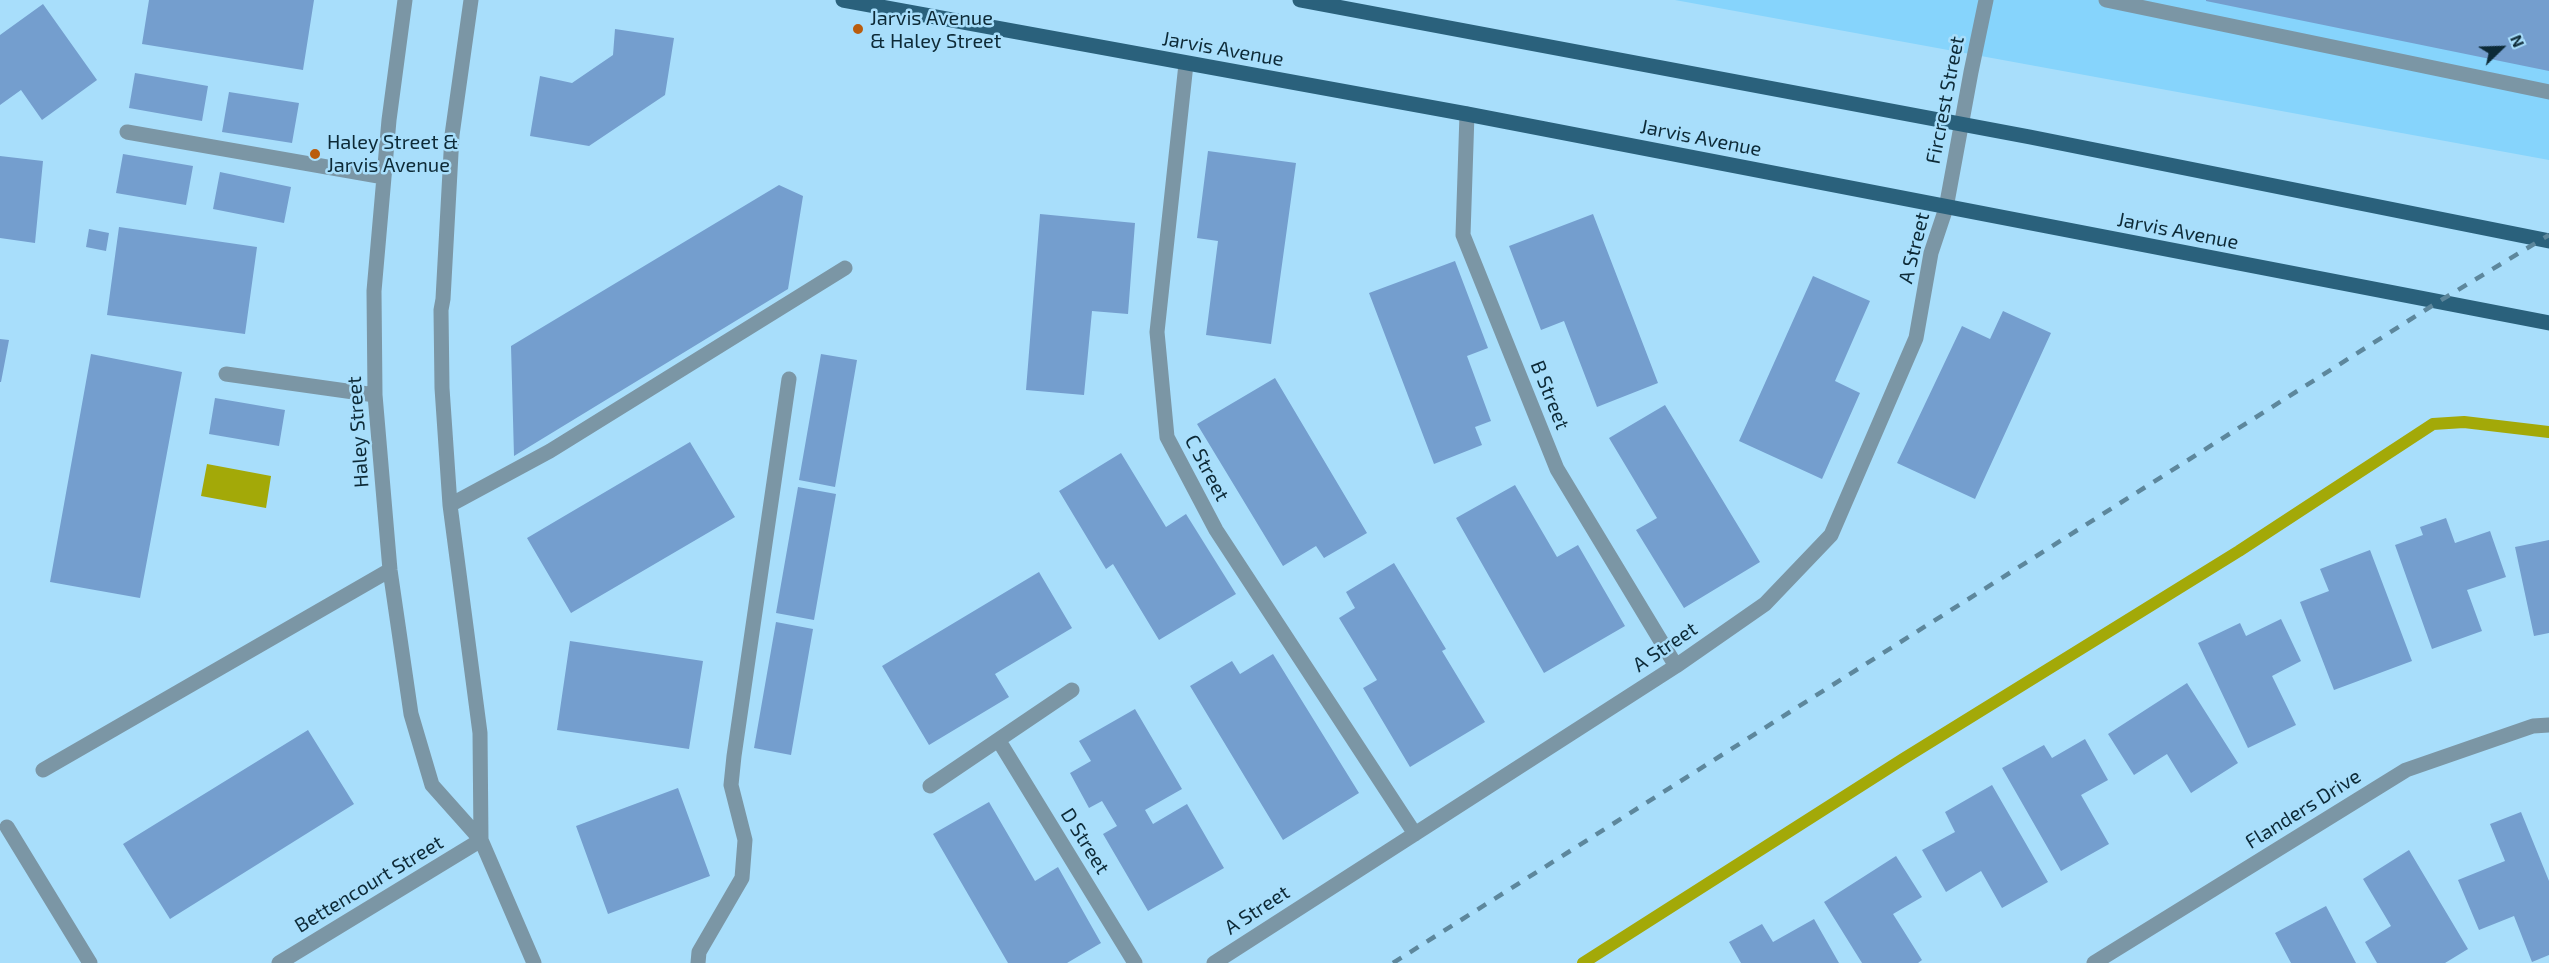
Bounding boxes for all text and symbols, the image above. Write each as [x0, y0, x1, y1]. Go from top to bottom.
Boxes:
place label: Jarvis Avenue & Haley Street [870, 6, 1001, 53]
north arrow [2471, 18, 2531, 78]
marker: Jarvis Avenue & Haley Street [851, 22, 865, 36]
street label: Jarvis Avenue [1160, 27, 1286, 71]
text: N [2507, 32, 2529, 50]
street label: Fircrest Street [1921, 34, 1969, 166]
street label: Jarvis Avenue [1638, 114, 1764, 162]
place label: Haley Street & Jarvis Avenue [327, 130, 458, 177]
marker: Haley Street & Jarvis Avenue [308, 147, 322, 161]
street label: Jarvis Avenue [2115, 207, 2241, 255]
street label: A Street [1894, 210, 1934, 286]
street label: B Street [1525, 357, 1575, 433]
street label: Haley Street [342, 376, 374, 488]
street label: C Street [1180, 431, 1234, 505]
street label: A Street [1628, 617, 1702, 677]
street label: Flanders Drive [2241, 764, 2365, 854]
street label: D Street [1055, 804, 1115, 878]
street label: Bettencourt Street [290, 830, 448, 938]
street label: A Street [1220, 880, 1294, 940]

